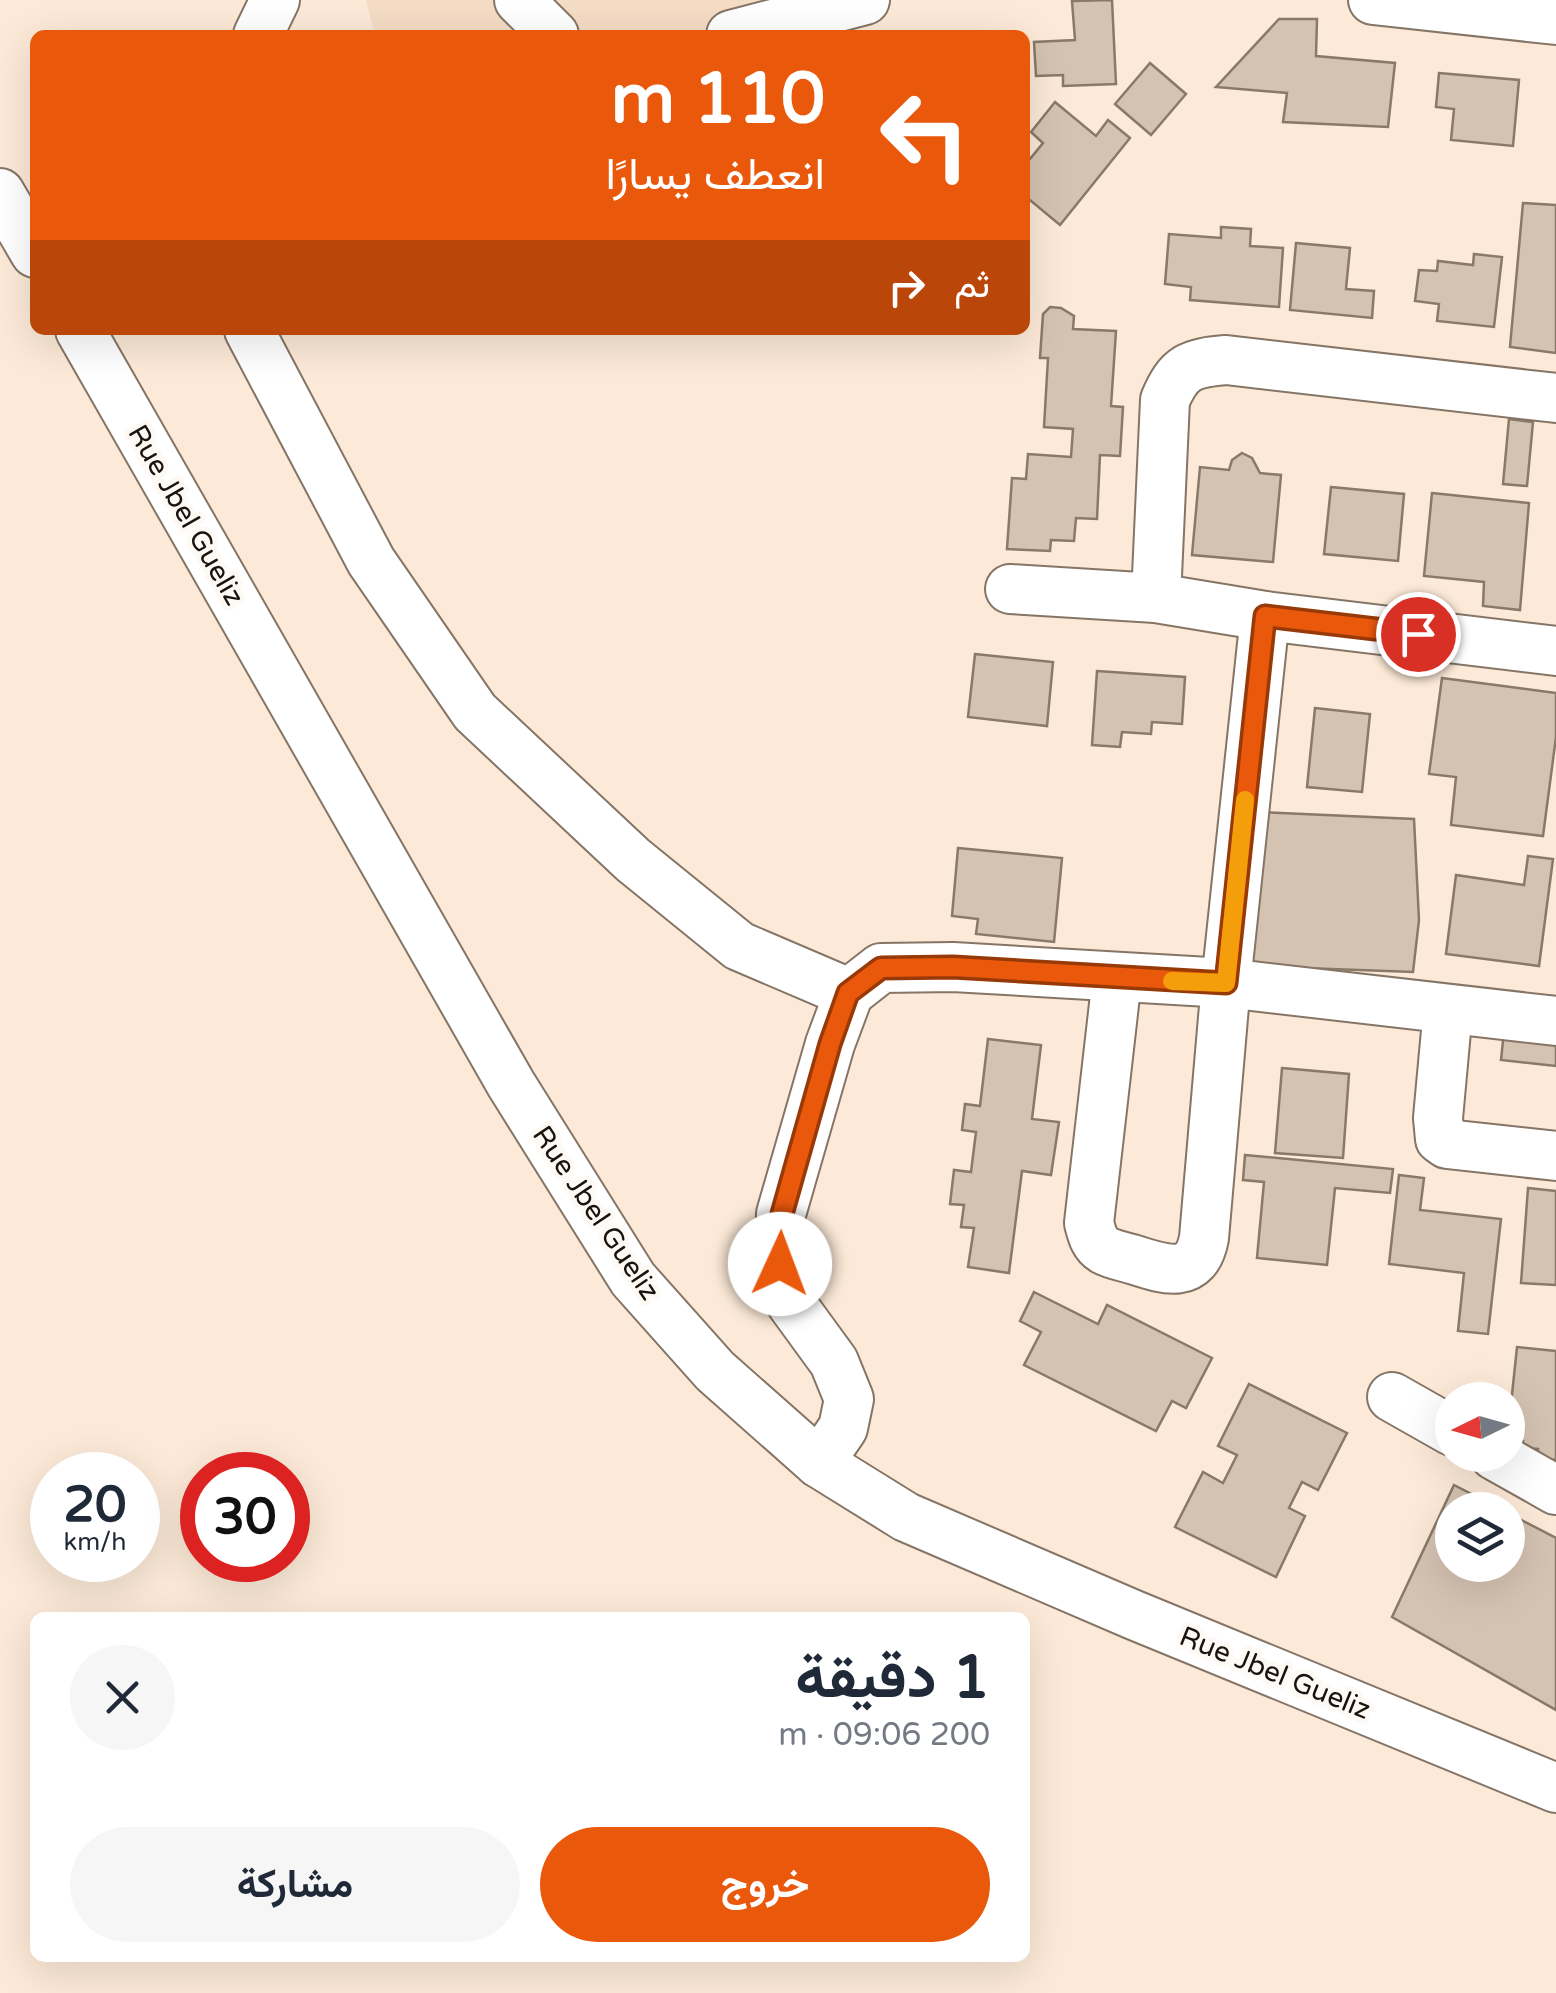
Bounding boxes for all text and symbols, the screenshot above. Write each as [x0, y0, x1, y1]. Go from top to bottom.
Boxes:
text: 110 m [611, 58, 825, 142]
icon: left [860, 70, 990, 200]
text: انعطف يسارًا [606, 148, 825, 202]
icon: right [879, 260, 934, 315]
text: ثم [954, 262, 990, 308]
street label: Rue Jbel Gueliz [121, 419, 251, 611]
pin [1376, 592, 1461, 677]
icon: arrive [1391, 607, 1446, 662]
street label: Rue Jbel Gueliz [525, 1119, 667, 1307]
position arrow [728, 1212, 832, 1316]
north arrow [1435, 1382, 1525, 1472]
map controls [1435, 1382, 1525, 1582]
speed limit sign: 30 [180, 1452, 310, 1582]
text: 20 [64, 1475, 126, 1535]
button: layers [1435, 1492, 1525, 1582]
text: km/h [64, 1527, 126, 1557]
street label: Rue Jbel Gueliz [1175, 1619, 1375, 1727]
text: 1 دقيقة [795, 1642, 990, 1714]
button: close [70, 1645, 175, 1750]
text: 200 m · 09:06 [778, 1716, 990, 1754]
button: مشاركة [70, 1827, 520, 1942]
button: خروج [540, 1827, 990, 1942]

